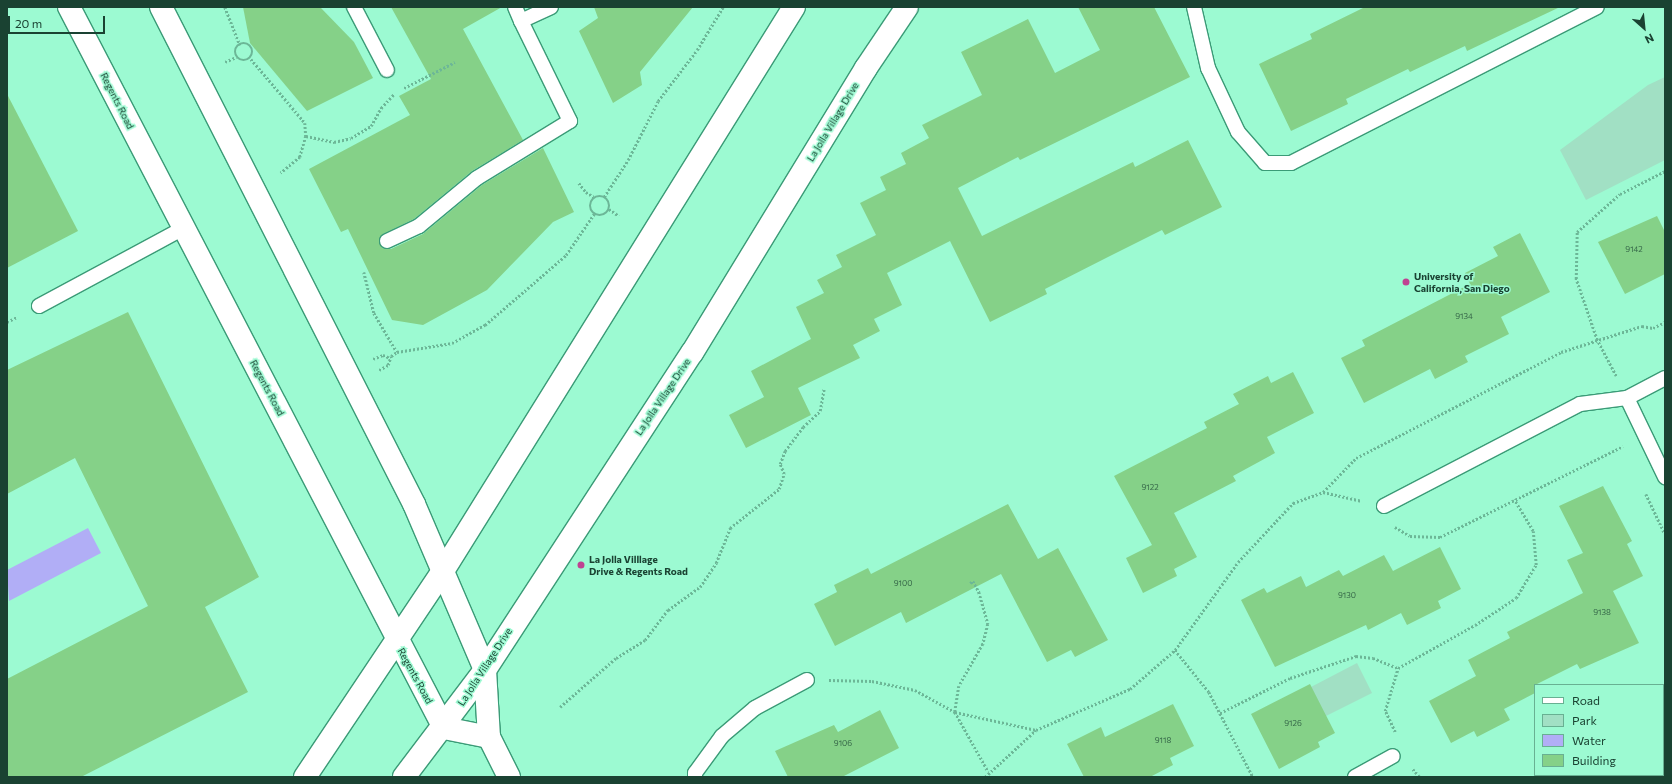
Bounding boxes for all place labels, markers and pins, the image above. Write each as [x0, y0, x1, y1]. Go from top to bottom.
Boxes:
place label: University of California, San Diego [1414, 270, 1510, 294]
marker: University of California, San Diego [1401, 277, 1411, 287]
place label: La Jolla Villlage Drive & Regents Road [589, 553, 688, 576]
marker: La Jolla Villlage Drive & Regents Road [576, 560, 586, 570]

